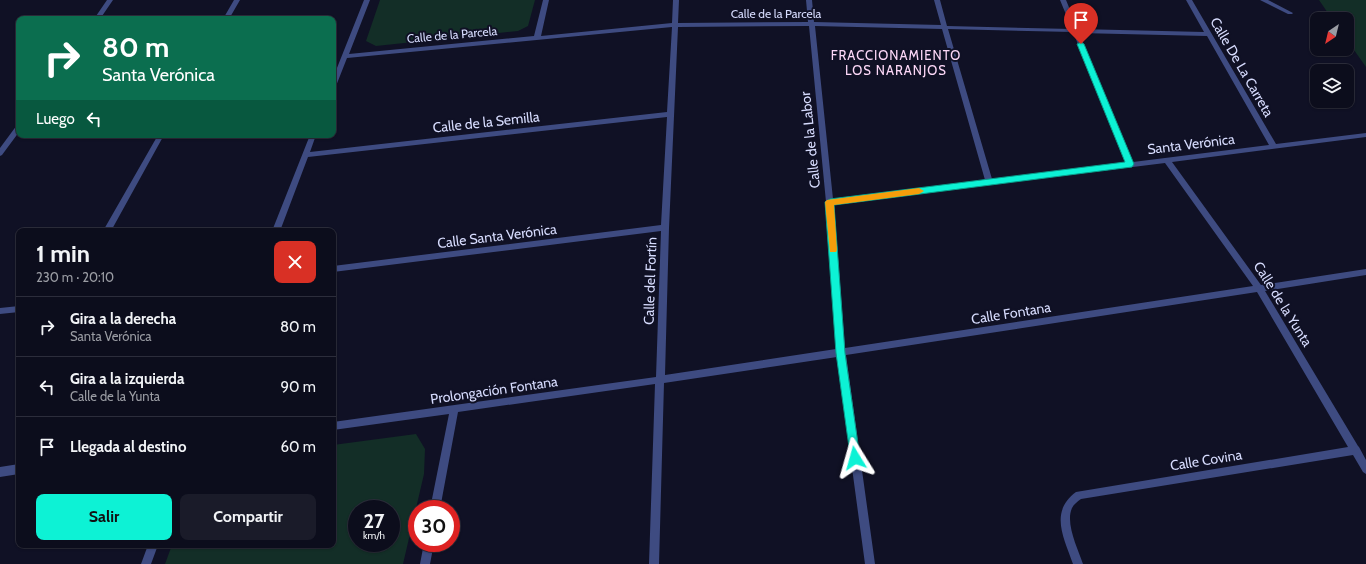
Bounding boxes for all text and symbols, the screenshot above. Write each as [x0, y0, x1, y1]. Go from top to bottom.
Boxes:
pin [1064, 3, 1098, 44]
street label: Calle de la Parcela [731, 6, 822, 21]
icon: arrive [1070, 9, 1092, 31]
north arrow [1310, 12, 1354, 56]
map controls [1310, 12, 1354, 108]
street label: Calle De La Carreta [1206, 14, 1278, 120]
street label: Calle de la Parcela [406, 23, 498, 46]
text: 80 m [102, 30, 169, 64]
icon: right [36, 32, 88, 84]
district label: FRACCIONAMIENTO LOS NARANJOS [831, 47, 961, 78]
text: Santa Verónica [102, 64, 215, 86]
button: layers [1310, 64, 1354, 108]
street label: Calle de la Labor [796, 90, 824, 189]
street label: Calle de la Semilla [432, 107, 541, 137]
icon: left [83, 108, 105, 130]
text: Luego [36, 110, 75, 128]
street label: Santa Verónica [1146, 130, 1236, 158]
street label: Calle Santa Verónica [436, 220, 558, 252]
street label: Calle del Fortín [639, 237, 661, 325]
text: 1 min [36, 239, 90, 268]
button: close [274, 241, 316, 283]
street label: Calle de la Yunta [1250, 258, 1316, 350]
text: 230 m · 20:10 [36, 269, 114, 285]
street label: Calle Fontana [970, 298, 1052, 328]
text: Gira a la derecha [70, 310, 176, 328]
icon: right [36, 316, 58, 338]
text: 80 m [280, 318, 316, 336]
text: Santa Verónica [70, 328, 152, 344]
text: Gira a la izquierda [70, 370, 184, 388]
street label: Prolongación Fontana [429, 372, 559, 408]
icon: left [36, 376, 58, 398]
text: 90 m [280, 378, 316, 396]
text: Calle de la Yunta [70, 388, 160, 404]
icon: arrive [36, 436, 58, 458]
position arrow [834, 437, 876, 479]
text: Llegada al destino [70, 438, 186, 456]
text: 60 m [280, 438, 316, 456]
street label: Calle Covina [1169, 445, 1244, 475]
button: Salir [36, 494, 172, 540]
button: Compartir [180, 494, 316, 540]
speed limit sign: 30 [408, 500, 460, 552]
text: 27 [364, 509, 384, 533]
text: km/h [363, 529, 385, 542]

